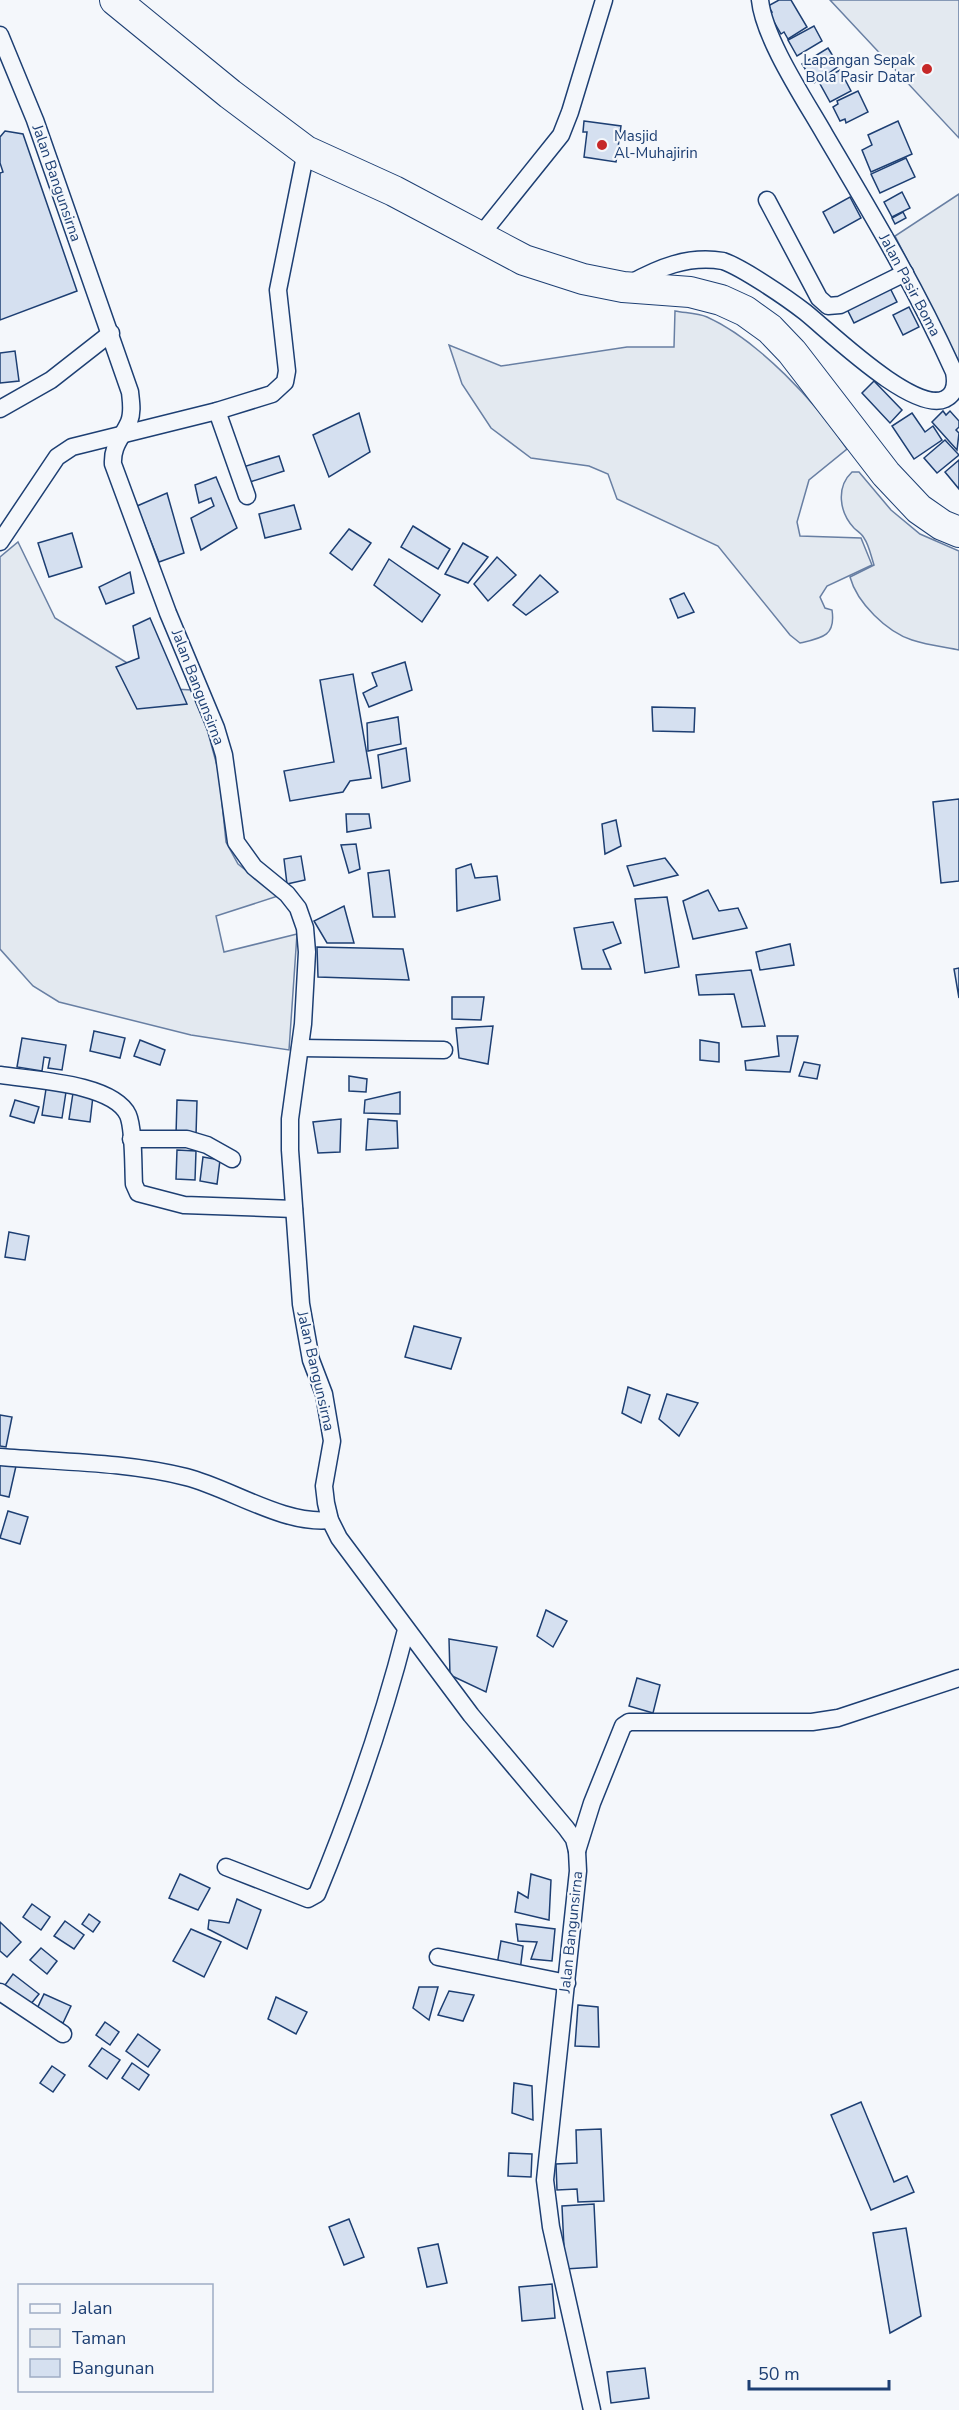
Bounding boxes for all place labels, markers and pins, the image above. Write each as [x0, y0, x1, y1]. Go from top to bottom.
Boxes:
place label: Lapangan Sepak Bola Pasir Datar [803, 50, 916, 87]
marker: Lapangan Sepak Bola Pasir Datar [920, 62, 934, 76]
place label: Masjid Al-Muhajirin [614, 126, 698, 163]
marker: Masjid Al-Muhajirin [595, 138, 609, 152]

